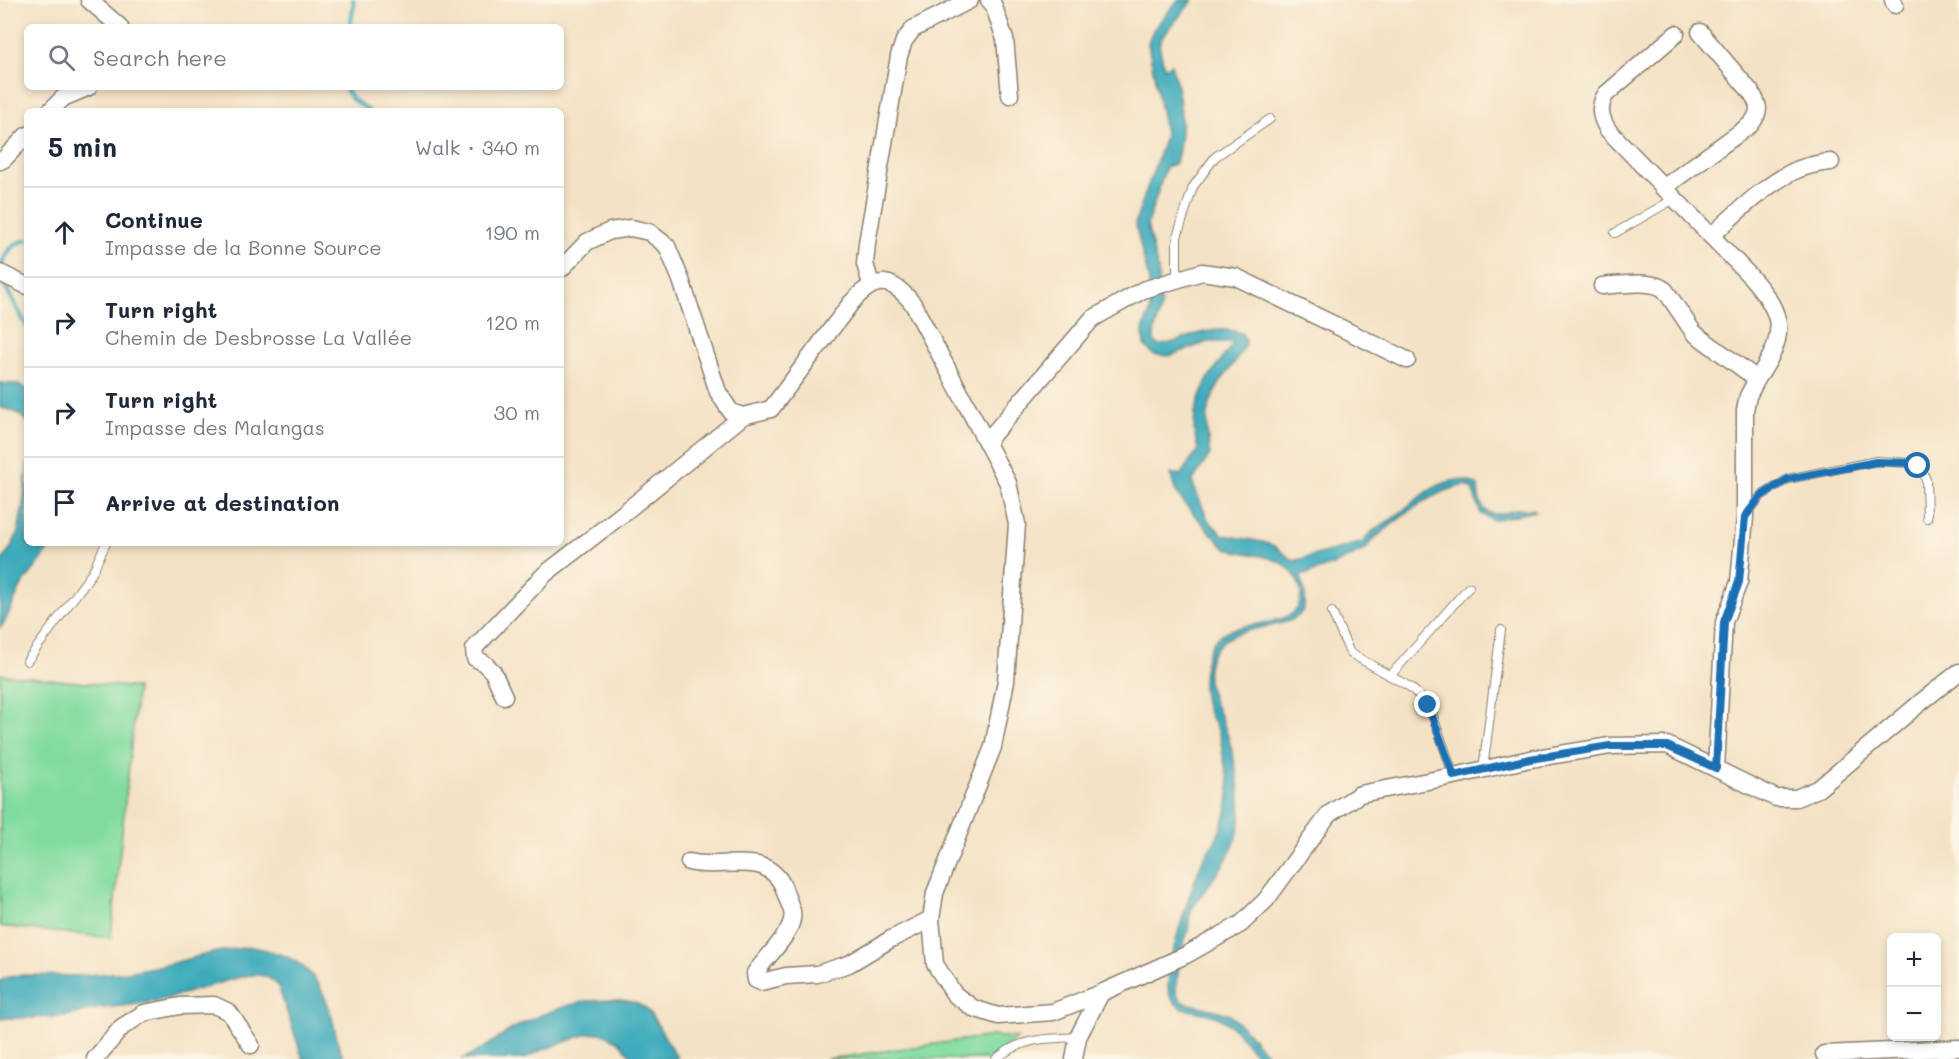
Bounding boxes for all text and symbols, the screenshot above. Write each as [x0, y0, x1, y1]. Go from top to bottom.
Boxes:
search box [24, 24, 564, 90]
icon: search [45, 41, 78, 74]
text: Search here [93, 43, 227, 72]
text: 5 min [48, 130, 117, 164]
text: Walk · 340 m [415, 134, 540, 160]
text: Continue [105, 205, 203, 234]
icon: ahead [48, 216, 81, 249]
text: 190 m [485, 219, 540, 245]
text: Impasse de la Bonne Source [105, 234, 382, 260]
text: Turn right [105, 295, 217, 324]
icon: right [48, 306, 81, 339]
text: 120 m [485, 309, 540, 335]
text: Chemin de Desbrosse La Vallée [105, 324, 412, 350]
text: Turn right [105, 385, 217, 414]
icon: right [48, 396, 81, 429]
text: 30 m [494, 399, 540, 425]
text: Impasse des Malangas [105, 414, 325, 440]
route start [1904, 452, 1930, 478]
icon: arrive [48, 486, 81, 519]
text: Arrive at destination [105, 488, 340, 517]
route end [1414, 691, 1440, 717]
map controls [1887, 933, 1941, 1041]
button: + [1887, 933, 1941, 987]
button: − [1887, 987, 1941, 1041]

